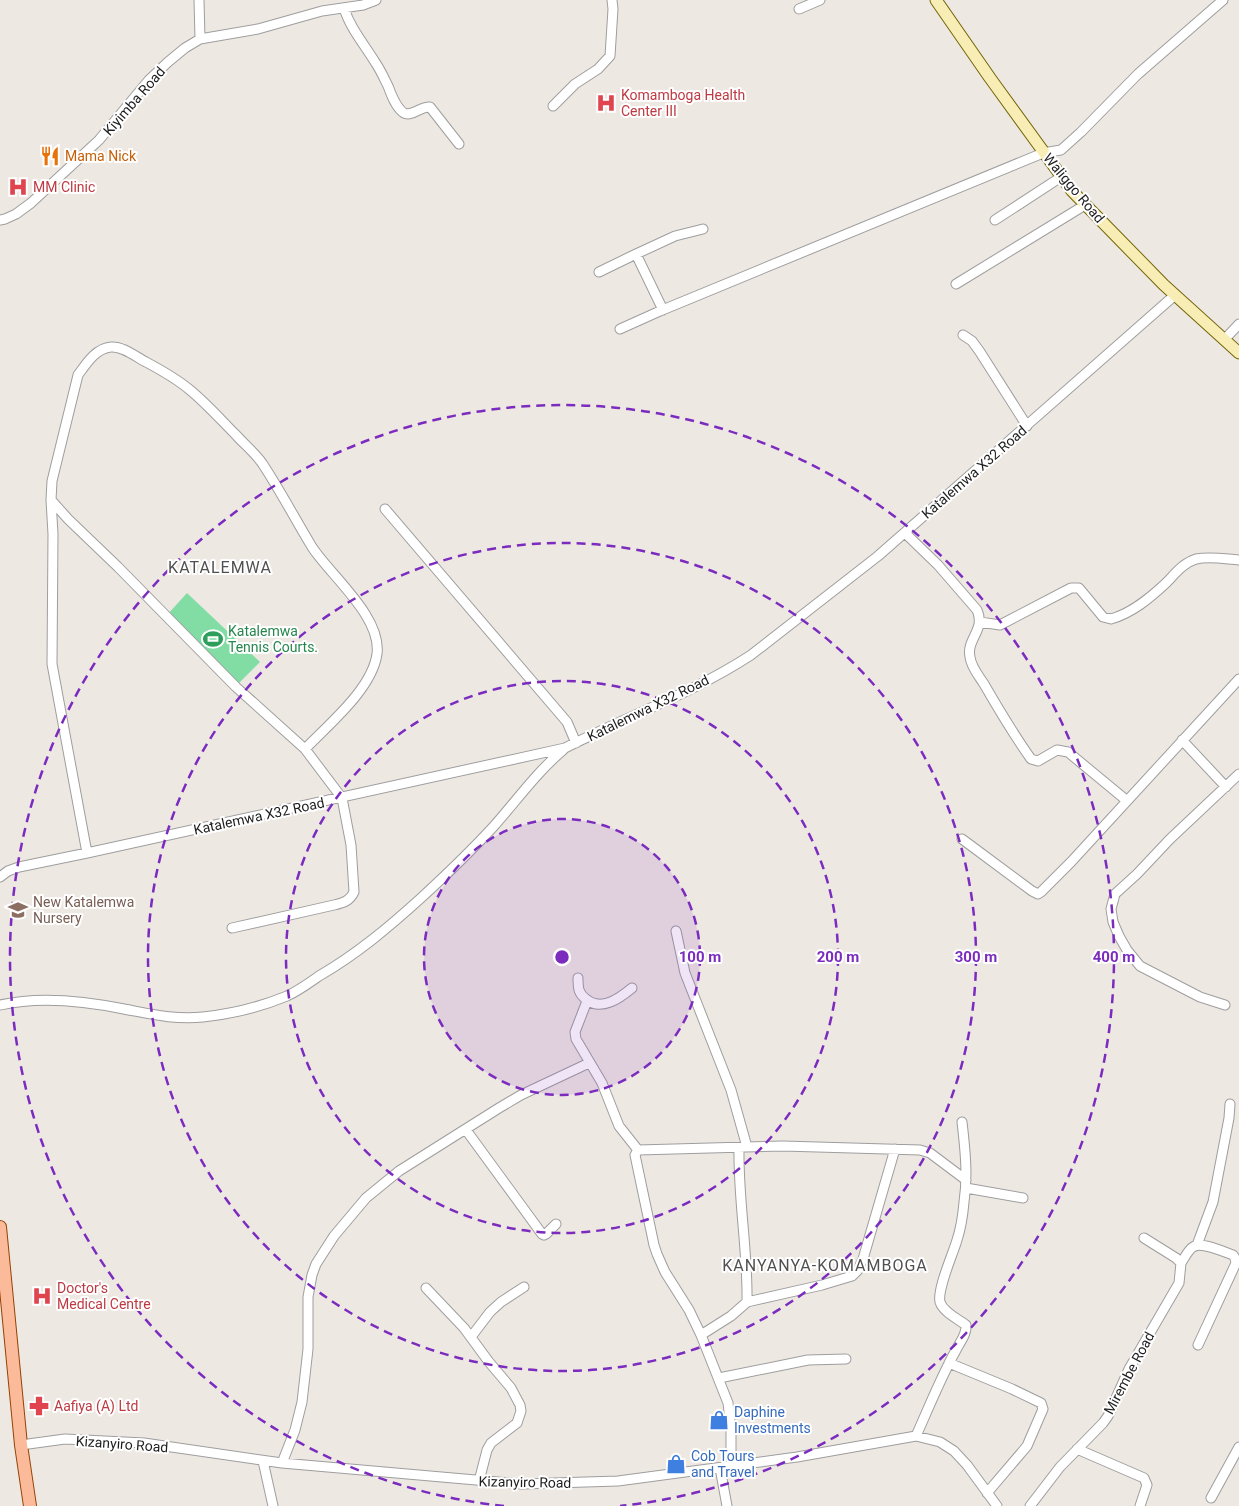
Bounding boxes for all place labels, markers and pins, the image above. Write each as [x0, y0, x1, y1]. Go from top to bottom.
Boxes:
place label: Komamboga Health Center III [621, 87, 745, 119]
hospital icon: Komamboga Health Center III [595, 92, 617, 114]
restaurant icon: Mama Nick [39, 145, 61, 167]
place label: Mama Nick [65, 148, 137, 164]
hospital icon: MM Clinic [7, 176, 29, 198]
place label: MM Clinic [33, 179, 95, 195]
place label: Katalemwa Tennis Courts. [228, 623, 318, 655]
sports icon: Katalemwa Tennis Courts. [202, 628, 224, 650]
place label: New Katalemwa Nursery [33, 894, 134, 926]
school or university icon: New Katalemwa Nursery [7, 899, 29, 921]
centre of rings [553, 948, 571, 966]
place label: Doctor's Medical Centre [57, 1280, 151, 1312]
hospital icon: Doctor's Medical Centre [31, 1285, 53, 1307]
pharmacy icon: Aafiya (A) Ltd [28, 1395, 50, 1417]
place label: Aafiya (A) Ltd [54, 1398, 138, 1415]
place label: Daphine Investments [734, 1404, 811, 1436]
shop icon: Daphine Investments [708, 1409, 730, 1431]
place label: Cob Tours and Travel [691, 1448, 755, 1480]
shop icon: Cob Tours and Travel [665, 1453, 687, 1475]

